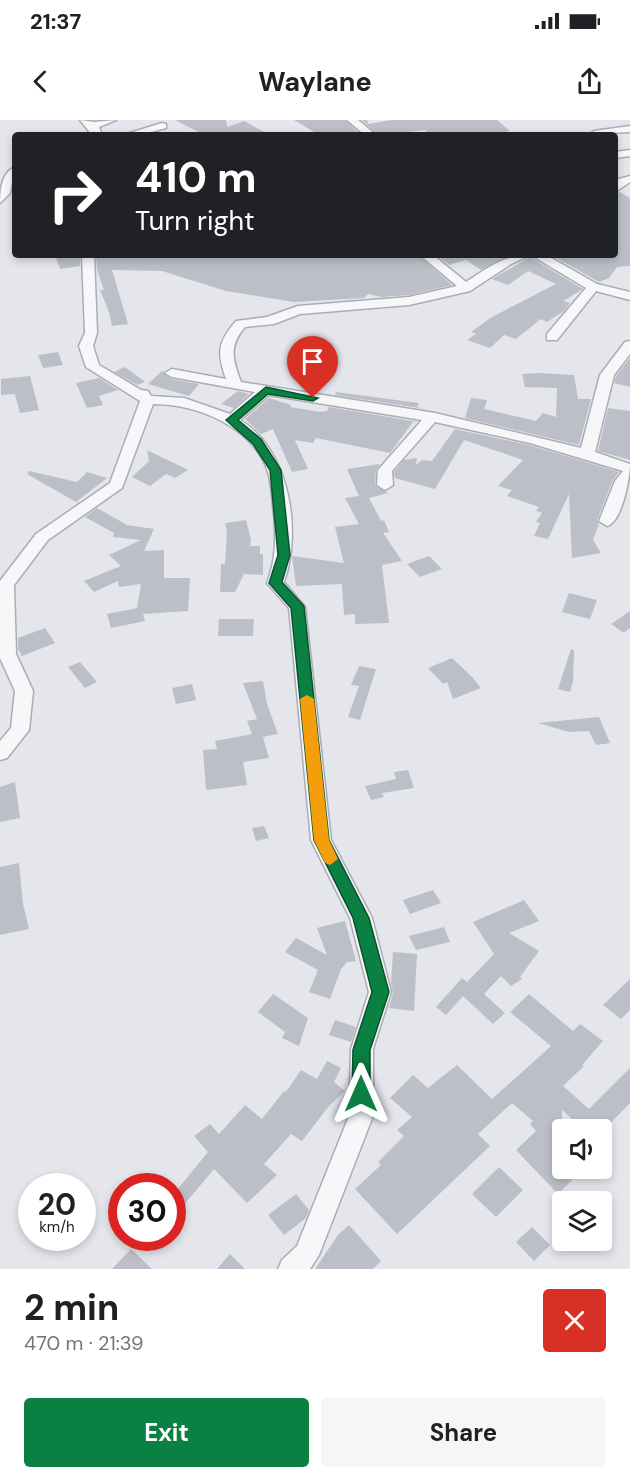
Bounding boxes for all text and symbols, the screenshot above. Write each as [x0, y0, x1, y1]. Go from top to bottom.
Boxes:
text: 21:37 [30, 7, 81, 36]
text: Waylane [258, 64, 372, 99]
icon: back [24, 65, 57, 98]
icon: share [573, 65, 606, 98]
text: 410 m [135, 150, 257, 205]
icon: right [36, 156, 114, 234]
text: Turn right [135, 203, 255, 238]
pin [287, 336, 338, 398]
icon: arrive [296, 345, 329, 378]
position arrow [329, 1062, 393, 1126]
map controls [552, 1119, 612, 1251]
button: sound [552, 1119, 612, 1179]
speed limit sign: 30 [108, 1173, 186, 1251]
text: 20 [38, 1185, 76, 1224]
button: layers [552, 1191, 612, 1251]
text: km/h [39, 1217, 75, 1237]
text: 2 min [24, 1284, 119, 1331]
button: close [543, 1289, 606, 1352]
text: 470 m · 21:39 [24, 1330, 144, 1356]
button: Exit [24, 1398, 309, 1467]
button: Share [321, 1398, 606, 1467]

